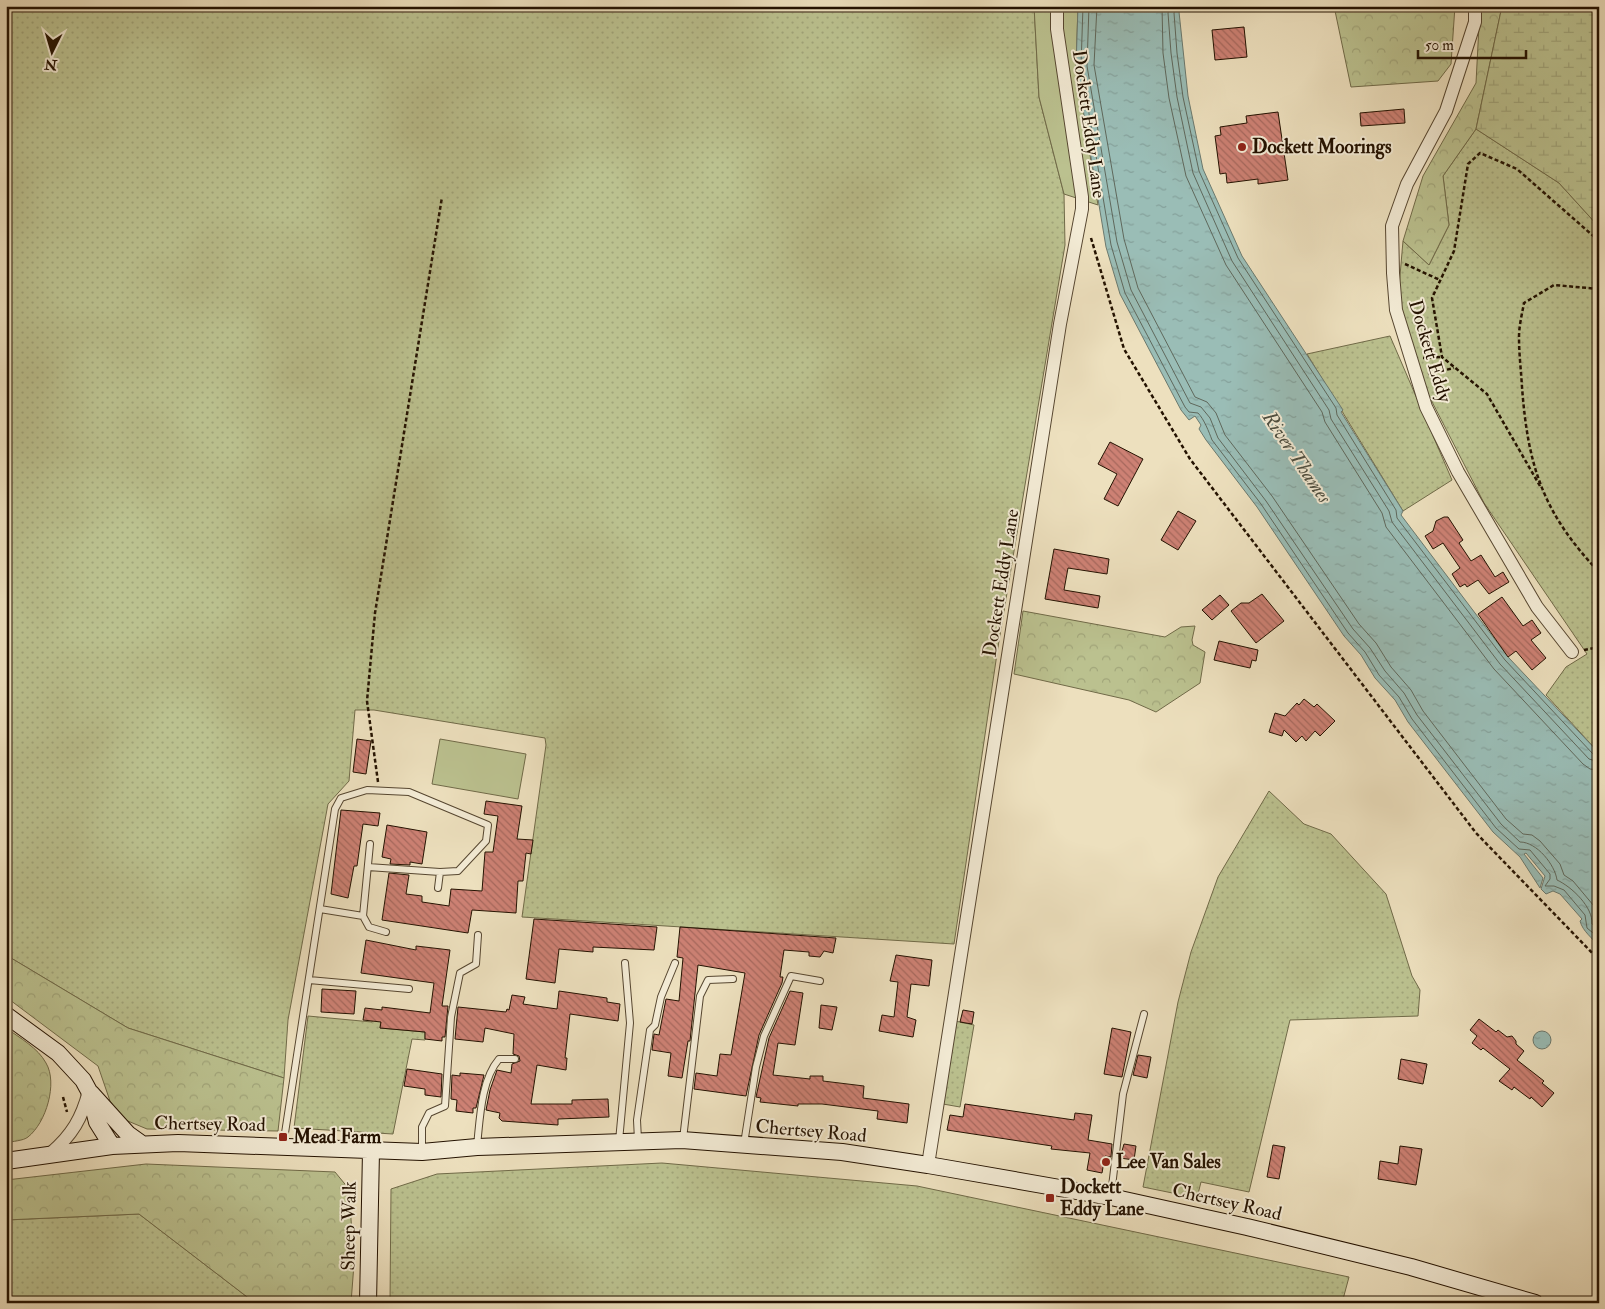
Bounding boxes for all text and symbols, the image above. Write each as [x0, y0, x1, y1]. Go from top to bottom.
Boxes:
north arrow [28, 28, 78, 78]
scale bar [1418, 28, 1525, 60]
text: 50 m [1425, 36, 1454, 55]
street label: Dockett Eddy Lane [1067, 48, 1111, 200]
text: N [43, 55, 59, 74]
place label: Dockett Moorings [1252, 135, 1392, 160]
marker: Dockett Moorings [1236, 141, 1248, 153]
street label: Dockett Eddy [1403, 297, 1457, 406]
water label: River Thames [1256, 405, 1337, 508]
street label: Dockett Eddy Lane [977, 507, 1025, 659]
street label: Chertsey Road [154, 1111, 267, 1137]
street label: Chertsey Road [754, 1114, 868, 1148]
place label: Mead Farm [292, 1125, 381, 1149]
marker: Mead Farm [277, 1131, 289, 1143]
place label: Lee Van Sales [1116, 1150, 1221, 1174]
marker: Lee Van Sales [1100, 1156, 1112, 1168]
place label: Dockett Eddy Lane [1060, 1175, 1144, 1222]
street label: Chertsey Road [1170, 1178, 1285, 1226]
street label: Sheep Walk [336, 1181, 363, 1271]
marker: Dockett Eddy Lane [1044, 1192, 1056, 1204]

